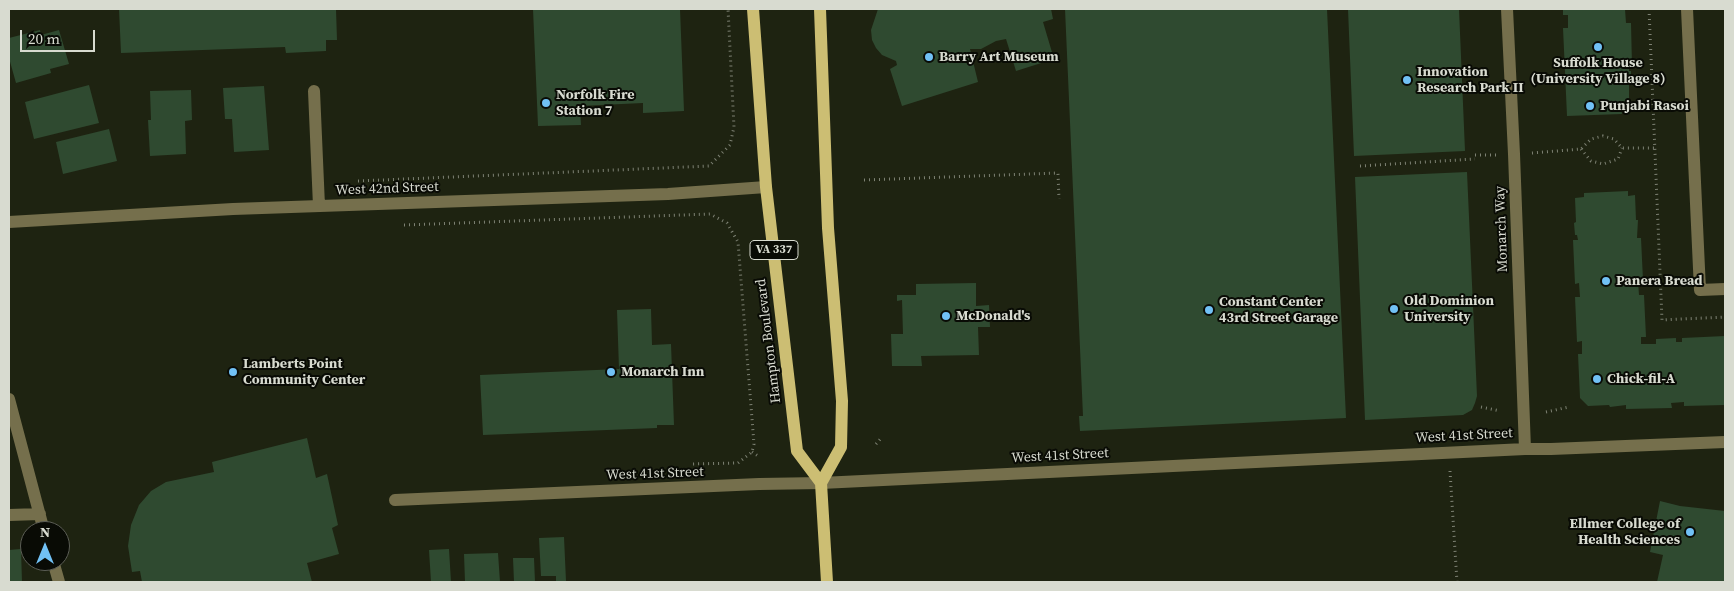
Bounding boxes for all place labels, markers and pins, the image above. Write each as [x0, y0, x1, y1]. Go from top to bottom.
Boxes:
marker: Suffolk House (University Village 8) [1592, 41, 1604, 53]
place label: Barry Art Museum [939, 49, 1059, 65]
marker: Barry Art Museum [923, 51, 935, 63]
place label: Suffolk House (University Village 8) [1531, 55, 1665, 88]
place label: Innovation Research Park II [1417, 64, 1524, 96]
marker: Innovation Research Park II [1401, 74, 1413, 86]
place label: Norfolk Fire Station 7 [556, 87, 635, 120]
marker: Norfolk Fire Station 7 [540, 97, 552, 109]
place label: Punjabi Rasoi [1600, 98, 1689, 114]
marker: Punjabi Rasoi [1584, 100, 1596, 112]
place label: Panera Bread [1616, 273, 1703, 289]
marker: Panera Bread [1600, 275, 1612, 287]
place label: Old Dominion University [1404, 293, 1494, 326]
place label: Constant Center 43rd Street Garage [1219, 294, 1338, 326]
marker: Old Dominion University [1388, 303, 1400, 315]
marker: Constant Center 43rd Street Garage [1203, 304, 1215, 316]
place label: McDonald's [956, 308, 1030, 324]
marker: McDonald's [940, 310, 952, 322]
place label: Lamberts Point Community Center [243, 356, 365, 388]
place label: Monarch Inn [621, 364, 704, 380]
marker: Lamberts Point Community Center [227, 366, 239, 378]
marker: Monarch Inn [605, 366, 617, 378]
place label: Chick-fil-A [1607, 371, 1675, 387]
marker: Chick-fil-A [1591, 373, 1603, 385]
place label: Ellmer College of Health Sciences [1570, 516, 1680, 548]
marker: Ellmer College of Health Sciences [1684, 526, 1696, 538]

